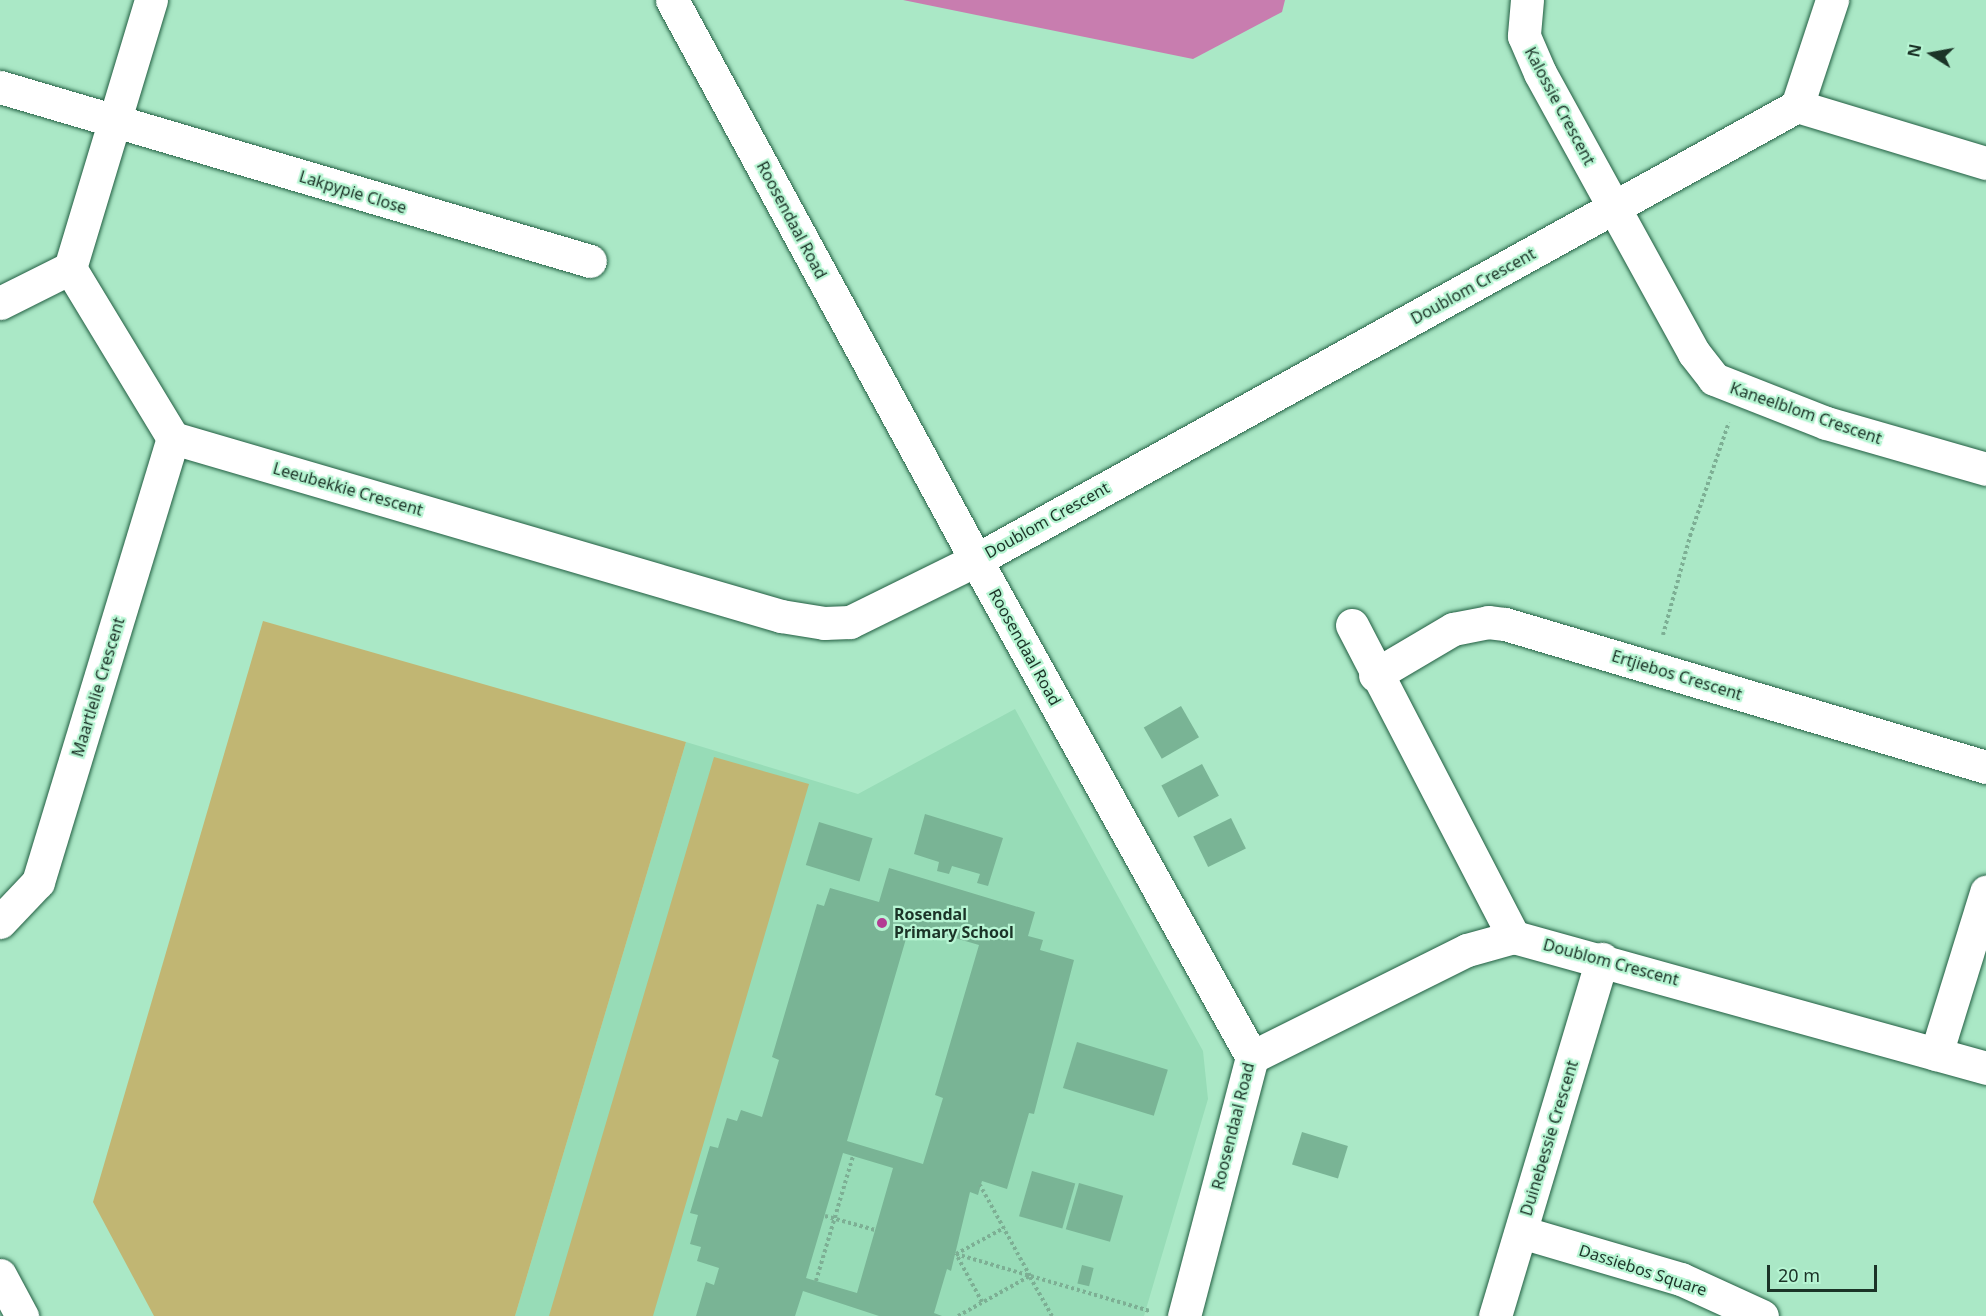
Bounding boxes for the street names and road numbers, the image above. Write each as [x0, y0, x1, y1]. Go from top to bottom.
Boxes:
street label: Kalossie Crescent [1521, 44, 1599, 168]
street label: Roosendaal Road [753, 158, 831, 282]
street label: Lakpypie Close [297, 167, 409, 217]
street label: Doublom Crescent [1407, 244, 1539, 328]
street label: Kaneelblom Crescent [1728, 378, 1884, 448]
street label: Leeubekkie Crescent [271, 458, 425, 520]
street label: Doublom Crescent [981, 478, 1113, 562]
street label: Roosendaal Road [985, 585, 1065, 709]
street label: Maartlelie Crescent [68, 615, 128, 759]
street label: Ertjiebos Crescent [1609, 646, 1745, 704]
street label: Doublom Crescent [1541, 935, 1681, 989]
street label: Duinebessie Crescent [1516, 1058, 1582, 1218]
street label: Roosendaal Road [1208, 1060, 1258, 1192]
street label: Dassiebos Square [1577, 1240, 1709, 1300]

